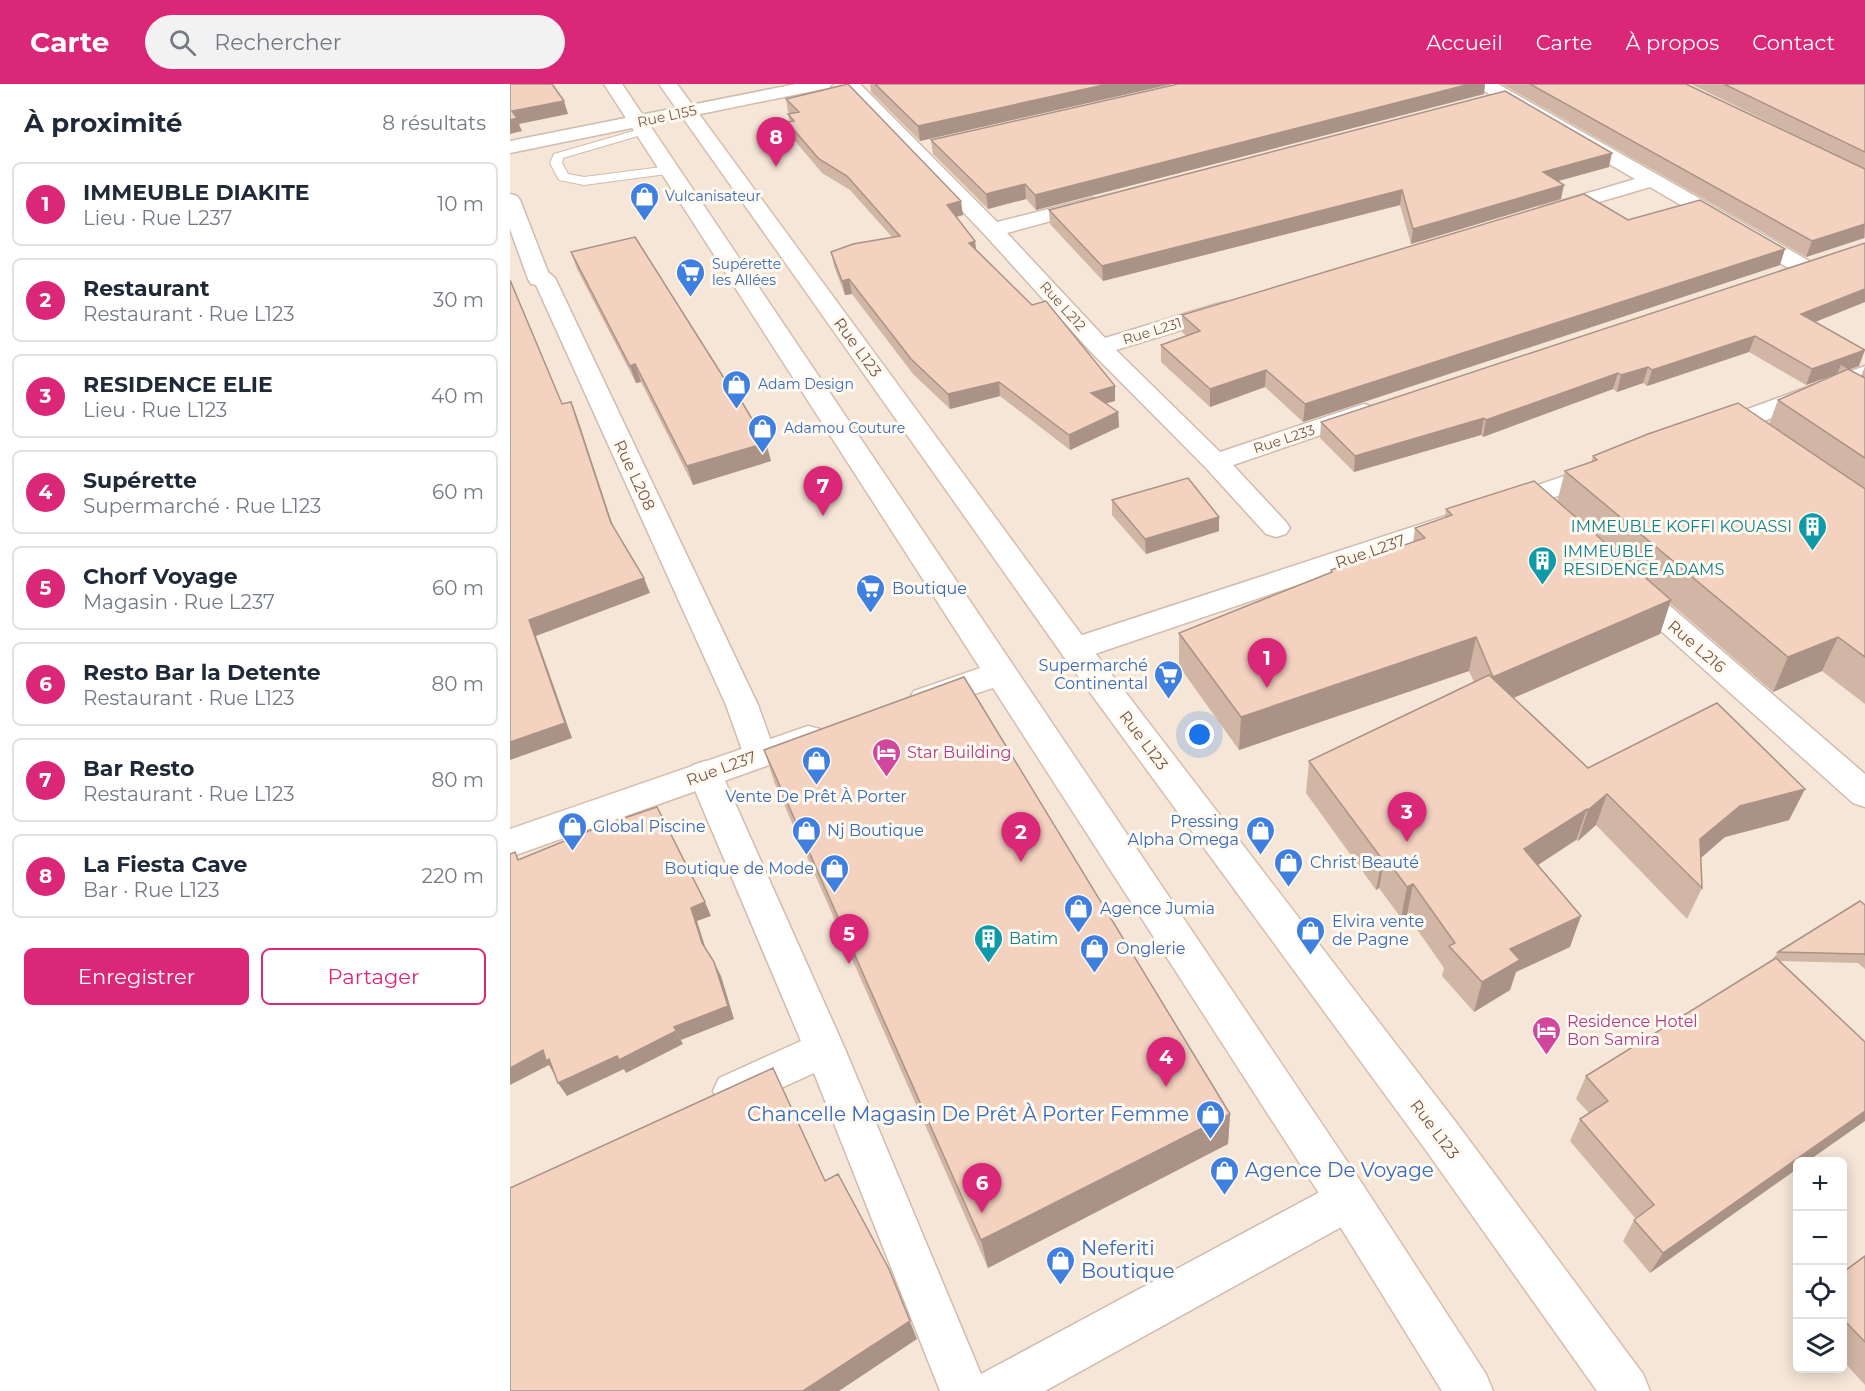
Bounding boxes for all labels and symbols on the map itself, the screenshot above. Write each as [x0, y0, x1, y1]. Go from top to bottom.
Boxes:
street label: Rue L155 [636, 101, 698, 131]
pin: 8 [756, 118, 796, 167]
shop icon: Vulcanisateur [628, 180, 660, 222]
place label: Vulcanisateur [665, 187, 761, 205]
place label: Supérette les Allées [712, 255, 781, 289]
supermarket icon: Supérette les Allées [675, 256, 707, 298]
street label: Rue L212 [1036, 277, 1090, 335]
street label: Rue L123 [830, 314, 886, 381]
street label: Rue L231 [1120, 314, 1184, 348]
shop icon: Adam Design [721, 368, 753, 410]
place label: Adam Design [758, 375, 854, 393]
shop icon: Adamou Couture [747, 412, 779, 454]
place label: Adamou Couture [784, 419, 905, 437]
street label: Rue L233 [1251, 421, 1317, 457]
street label: Rue L208 [610, 437, 659, 513]
pin: 7 [804, 466, 842, 516]
building icon: IMMEUBLE KOFFI KOUASSI [1797, 510, 1829, 552]
place label: IMMEUBLE KOFFI KOUASSI [1571, 517, 1792, 536]
street label: Rue L237 [1333, 531, 1408, 572]
place label: IMMEUBLE RESIDENCE ADAMS [1563, 542, 1724, 579]
building icon: IMMEUBLE RESIDENCE ADAMS [1526, 544, 1558, 586]
supermarket icon: Boutique [855, 572, 887, 614]
place label: Boutique [892, 579, 967, 598]
street label: Rue L216 [1664, 616, 1730, 677]
pin: 1 [1248, 638, 1287, 688]
place label: Supermarché Continental [1039, 656, 1148, 693]
supermarket icon: Supermarché Continental [1153, 658, 1185, 700]
street label: Rue L123 [1115, 707, 1172, 774]
your location [1185, 720, 1214, 749]
hotel icon: Star Building [870, 736, 902, 778]
place label: Star Building [907, 743, 1011, 762]
shop icon: Vente De Prêt À Porter [800, 744, 832, 786]
street label: Rue L237 [684, 747, 759, 790]
place label: Vente De Prêt À Porter [725, 787, 907, 806]
pin: 3 [1388, 792, 1426, 842]
shop icon: Global Piscine [556, 810, 588, 852]
pin: 2 [1002, 812, 1040, 862]
place label: Pressing Alpha Omega [1127, 812, 1239, 849]
shop icon: Nj Boutique [790, 814, 822, 856]
shop icon: Pressing Alpha Omega [1244, 814, 1276, 856]
place label: Global Piscine [593, 817, 706, 836]
place label: Nj Boutique [827, 821, 924, 840]
shop icon: Christ Beauté [1273, 846, 1305, 888]
shop icon: Boutique de Mode [819, 852, 851, 894]
place label: Christ Beauté [1310, 853, 1419, 872]
place label: Boutique de Mode [664, 859, 814, 878]
shop icon: Agence Jumia [1063, 892, 1095, 934]
place label: Agence Jumia [1100, 899, 1215, 918]
place label: Elvira vente de Pagne [1332, 912, 1424, 949]
pin: 5 [830, 914, 868, 964]
shop icon: Elvira vente de Pagne [1295, 914, 1327, 956]
building icon: Batim [972, 922, 1004, 964]
place label: Batim [1009, 929, 1058, 948]
shop icon: Onglerie [1079, 932, 1111, 974]
place label: Onglerie [1116, 939, 1185, 958]
place label: Residence Hotel Bon Samira [1567, 1012, 1698, 1049]
hotel icon: Residence Hotel Bon Samira [1530, 1014, 1562, 1056]
pin: 4 [1146, 1038, 1186, 1087]
street label: Rue L123 [1406, 1096, 1463, 1163]
shop icon: Chancelle Magasin De Prêt À Porter Femme [1194, 1098, 1226, 1140]
place label: Chancelle Magasin De Prêt À Porter Femme [747, 1102, 1189, 1126]
shop icon: Agence De Voyage [1208, 1154, 1240, 1196]
place label: Agence De Voyage [1245, 1158, 1434, 1182]
pin: 6 [962, 1164, 1002, 1213]
place label: Neferiti Boutique [1081, 1236, 1175, 1283]
shop icon: Neferiti Boutique [1044, 1244, 1076, 1286]

